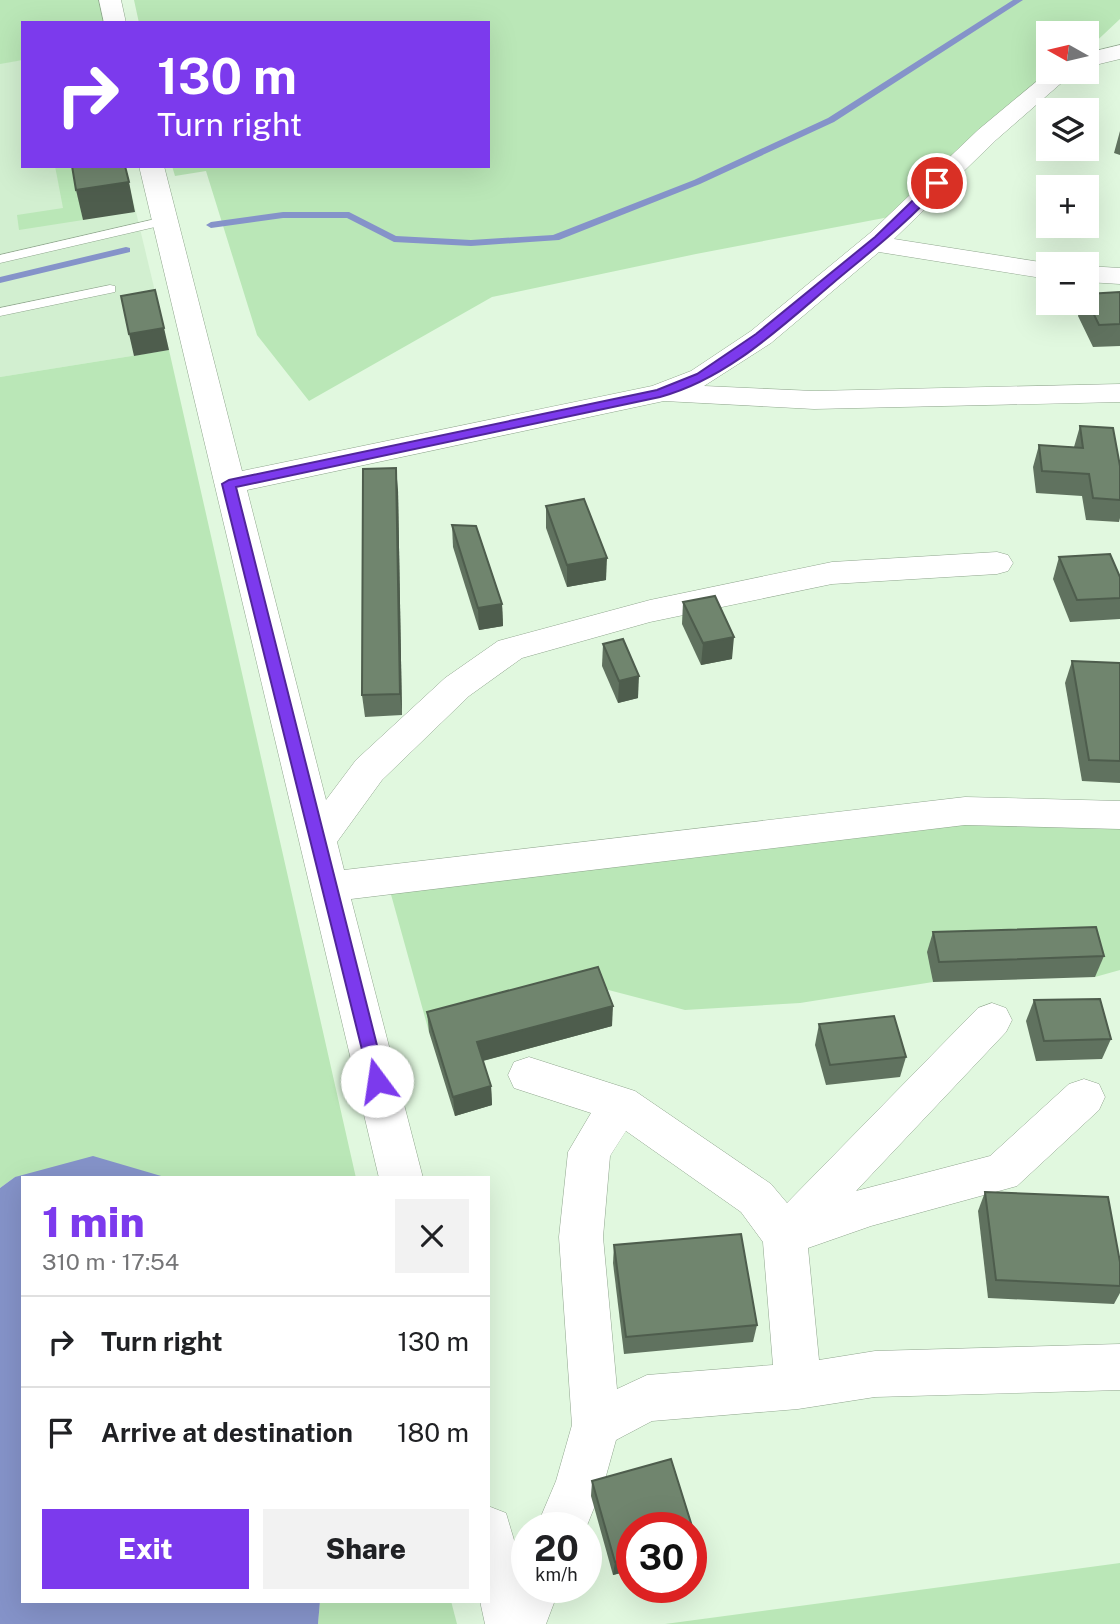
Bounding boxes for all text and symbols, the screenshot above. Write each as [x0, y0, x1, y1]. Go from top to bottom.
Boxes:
north arrow [1036, 21, 1099, 84]
map controls [1036, 21, 1099, 315]
text: 130 m [157, 47, 297, 105]
icon: right [42, 49, 133, 140]
button: layers [1036, 98, 1099, 161]
text: Turn right [157, 106, 302, 143]
pin [907, 153, 967, 213]
icon: arrive [918, 164, 956, 202]
button: + [1036, 175, 1099, 238]
button: − [1036, 252, 1099, 315]
position arrow [340, 1044, 414, 1118]
text: 1 min [42, 1197, 145, 1246]
button: close [395, 1199, 469, 1273]
text: 310 m · 17:54 [42, 1248, 179, 1275]
icon: right [42, 1323, 80, 1361]
text: Turn right [101, 1326, 223, 1357]
text: 130 m [397, 1326, 469, 1357]
icon: arrive [42, 1414, 80, 1452]
text: Arrive at destination [101, 1417, 353, 1448]
text: 180 m [397, 1417, 469, 1448]
button: Exit [42, 1509, 249, 1589]
button: Share [263, 1509, 469, 1589]
speed limit sign: 30 [616, 1512, 707, 1603]
text: 20 [534, 1528, 579, 1569]
text: km/h [535, 1564, 578, 1585]

